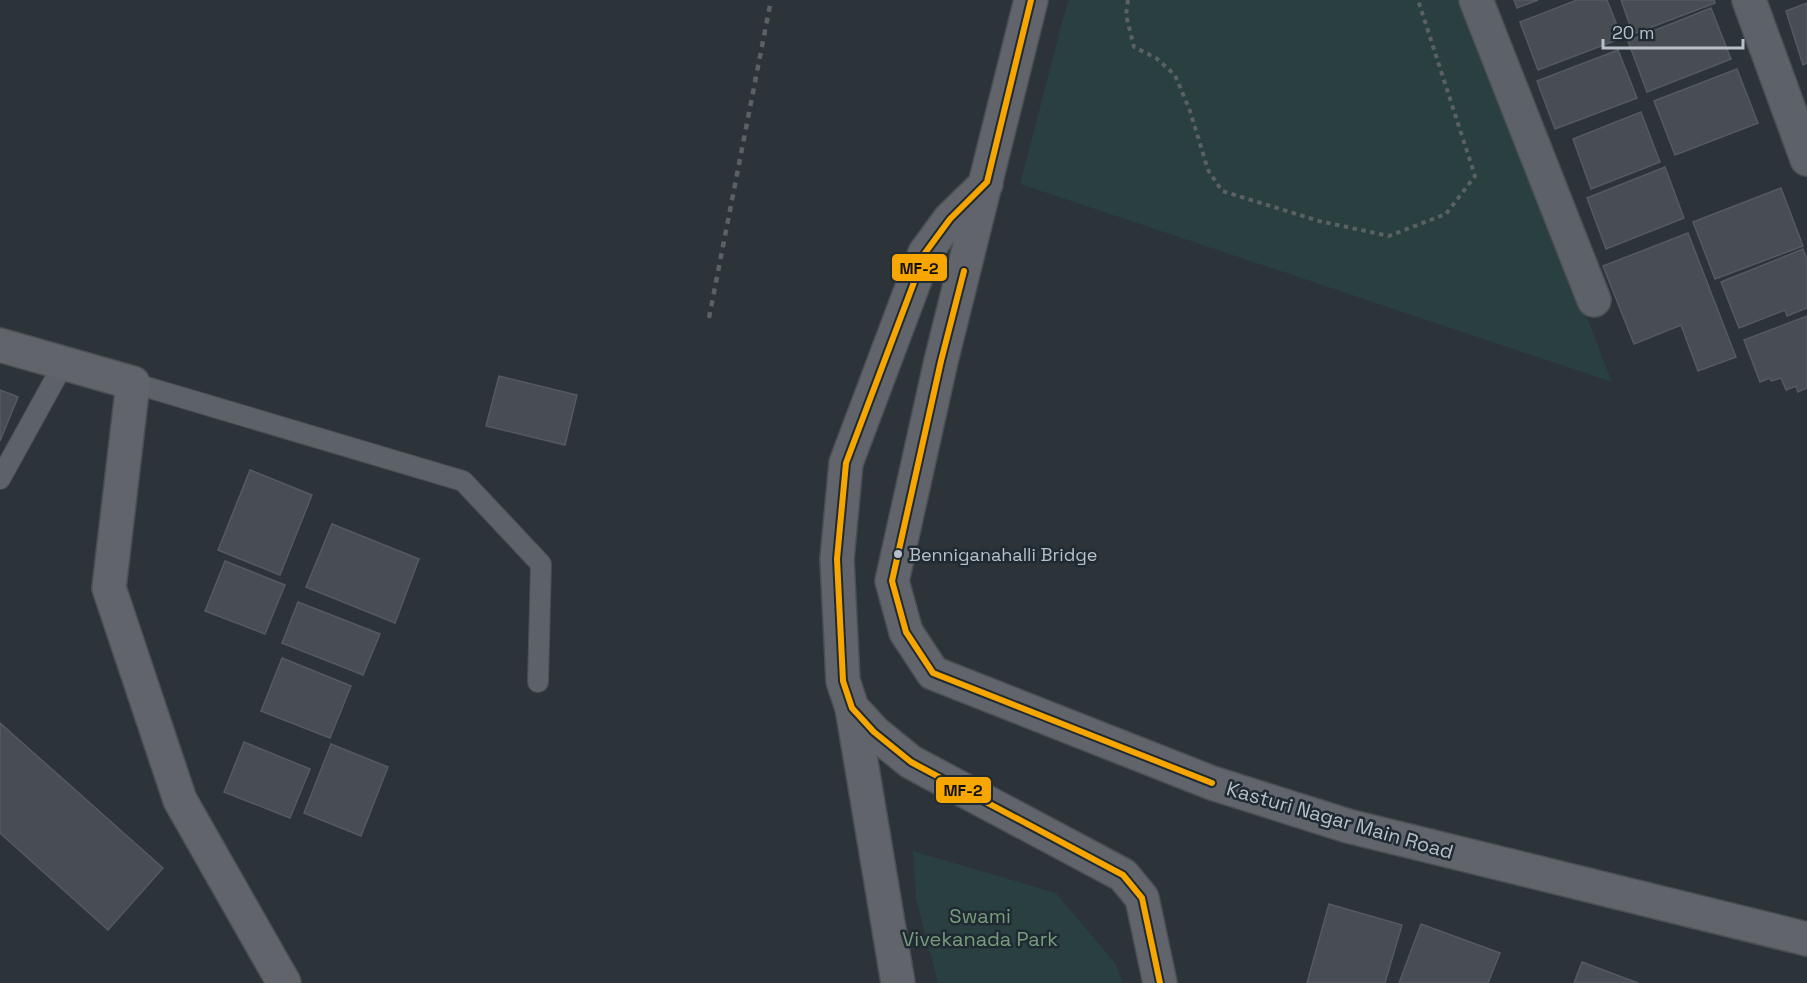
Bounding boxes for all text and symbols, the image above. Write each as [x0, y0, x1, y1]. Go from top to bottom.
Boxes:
scale bar [1603, 12, 1742, 50]
text: 20 m [1612, 21, 1655, 44]
line badge: MF-2 [891, 253, 948, 282]
text: MF-2 [899, 258, 939, 279]
place label: Benniganahalli Bridge [909, 543, 1097, 566]
marker: Benniganahalli Bridge [892, 548, 904, 560]
street label: Kasturi Nagar Main Road [1224, 775, 1456, 865]
line badge: MF-2 [935, 776, 992, 804]
text: MF-2 [943, 780, 983, 801]
park label: Swami Vivekanada Park [902, 903, 1058, 952]

